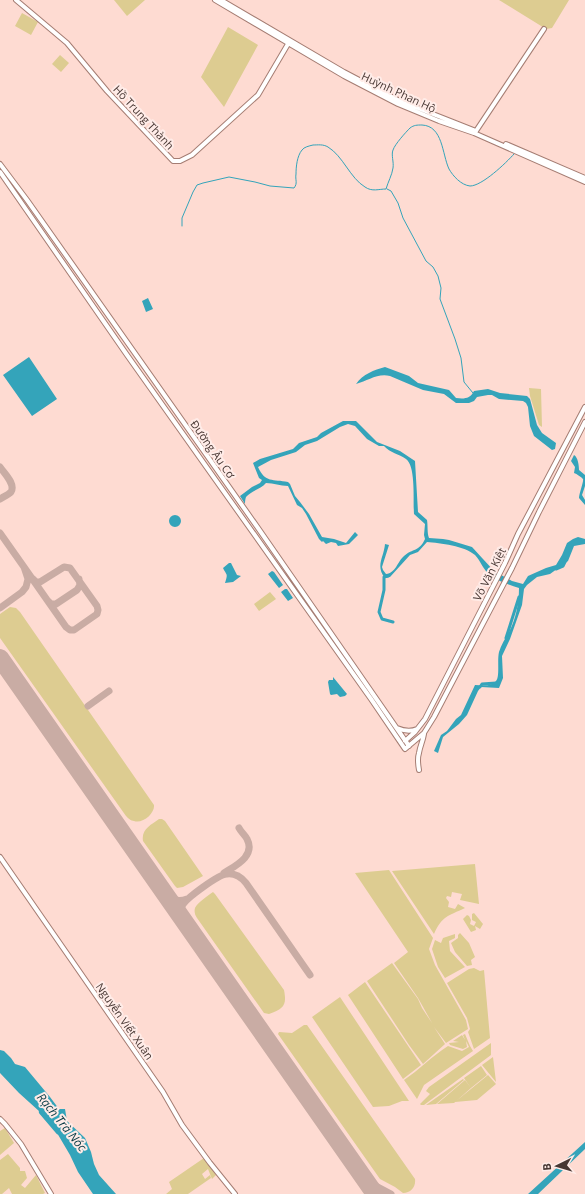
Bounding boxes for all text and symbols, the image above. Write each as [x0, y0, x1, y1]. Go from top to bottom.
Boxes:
street label: Huỳnh Phan Hộ [359, 68, 439, 116]
street label: Hồ Trung Thành [110, 82, 178, 152]
street label: Đường Âu Cơ [187, 417, 239, 481]
street label: Võ Văn Kiệt [469, 545, 509, 603]
street label: Nguyễn Viết Xuân [93, 980, 157, 1062]
water label: Rạch Trà Nóc [33, 1089, 91, 1155]
north arrow [537, 1146, 577, 1186]
text: B [539, 1163, 554, 1171]

